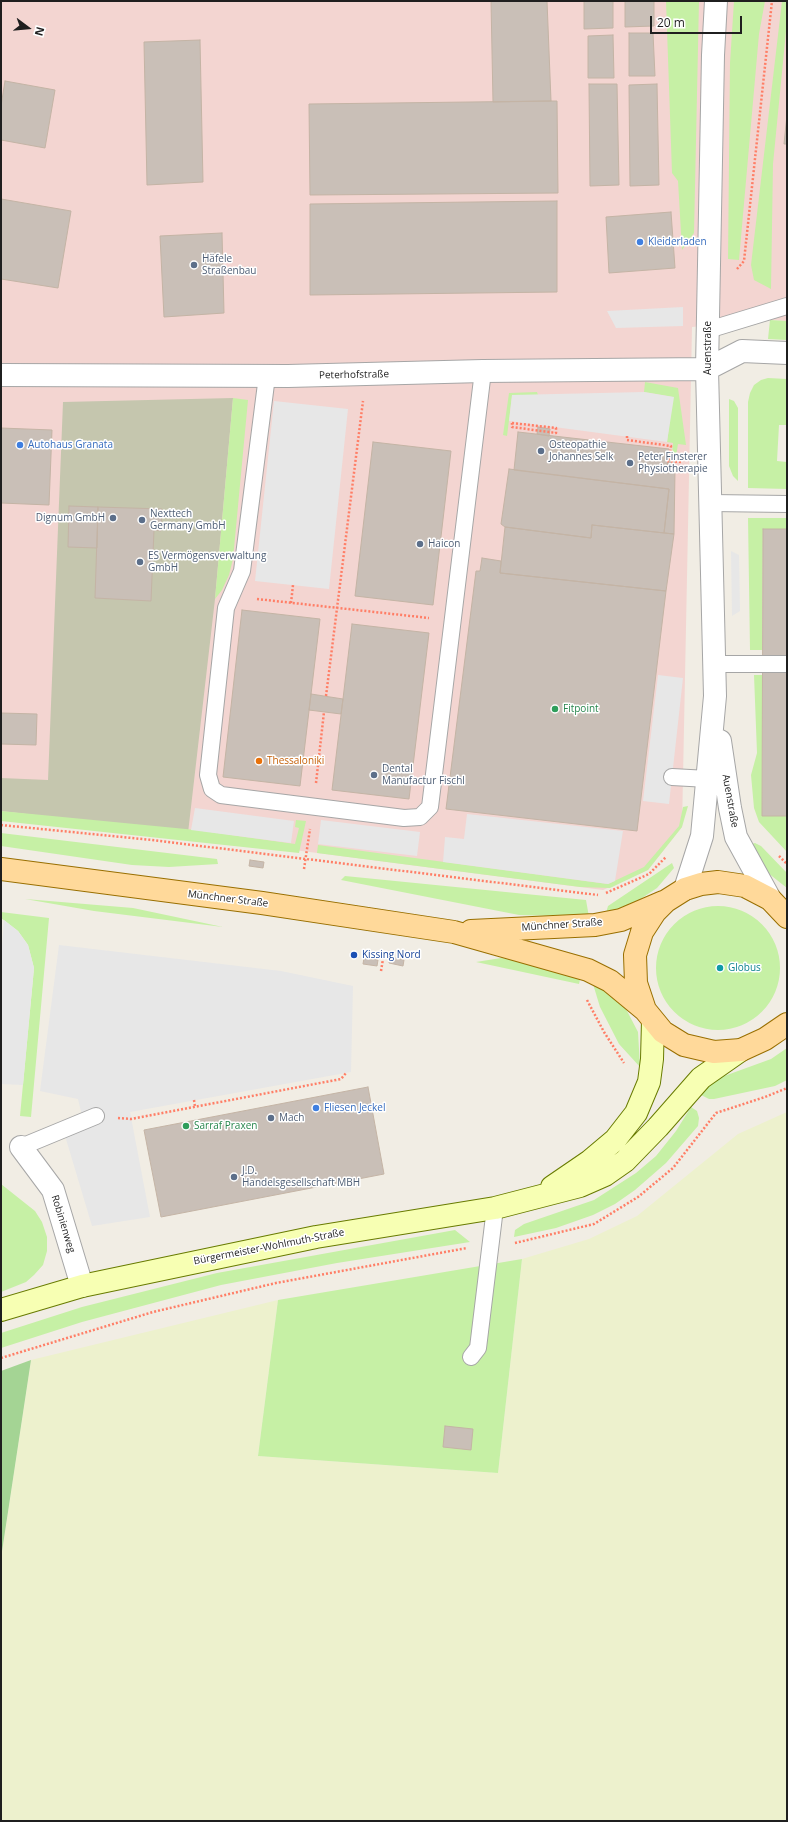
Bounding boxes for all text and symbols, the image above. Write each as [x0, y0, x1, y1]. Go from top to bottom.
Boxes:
north arrow [8, 8, 48, 48]
scale bar [652, 8, 744, 34]
text: 20 m [657, 14, 685, 31]
text: N [32, 25, 48, 38]
place label: Kleiderladen [648, 236, 707, 248]
marker: Kleiderladen [635, 237, 645, 247]
place label: Häfele Straßenbau [202, 253, 256, 276]
marker: Häfele Straßenbau [189, 260, 199, 270]
street label: Auenstraße [702, 321, 714, 375]
street label: Peterhofstraße [319, 368, 389, 382]
place label: Autohaus Granata [28, 439, 113, 451]
place label: Osteopathie Johannes Selk [549, 439, 614, 462]
marker: Autohaus Granata [15, 440, 25, 450]
marker: Osteopathie Johannes Selk [536, 446, 546, 456]
place label: Peter Finsterer Physiotherapie [638, 451, 708, 474]
marker: Peter Finsterer Physiotherapie [625, 458, 635, 468]
place label: Nexttech Germany GmbH [150, 508, 226, 532]
place label: Dignum GmbH [36, 512, 105, 524]
marker: Dignum GmbH [108, 513, 118, 523]
marker: Nexttech Germany GmbH [137, 515, 147, 525]
place label: Haicon [428, 538, 460, 550]
marker: Haicon [415, 539, 425, 549]
place label: ES Vermögensverwaltung GmbH [148, 550, 266, 574]
marker: ES Vermögensverwaltung GmbH [135, 557, 145, 567]
place label: Fitpoint [563, 703, 599, 715]
marker: Fitpoint [550, 704, 560, 714]
place label: Thessaloniki [267, 755, 324, 767]
marker: Thessaloniki [254, 756, 264, 766]
place label: Dental Manufactur Fischl [382, 763, 465, 786]
marker: Dental Manufactur Fischl [369, 770, 379, 780]
street label: Auenstraße [719, 773, 741, 829]
street label: Münchner Straße [187, 888, 269, 910]
street label: Münchner Straße [521, 916, 603, 934]
place label: Kissing Nord [362, 949, 421, 961]
marker: Kissing Nord [349, 950, 359, 960]
place label: Globus [728, 962, 761, 974]
marker: Globus [715, 963, 725, 973]
place label: Fliesen Jeckel [324, 1102, 385, 1114]
marker: Fliesen Jeckel [311, 1103, 321, 1113]
place label: Mach [279, 1112, 304, 1124]
marker: Mach [266, 1113, 276, 1123]
place label: Sarraf Praxen [194, 1120, 257, 1132]
marker: Sarraf Praxen [181, 1121, 191, 1131]
place label: J.D. Handelsgesellschaft MBH [242, 1165, 360, 1188]
marker: J.D. Handelsgesellschaft MBH [229, 1172, 239, 1182]
street label: Robinienweg [48, 1194, 78, 1254]
street label: Bürgermeister-Wohlmuth-Straße [193, 1226, 345, 1268]

